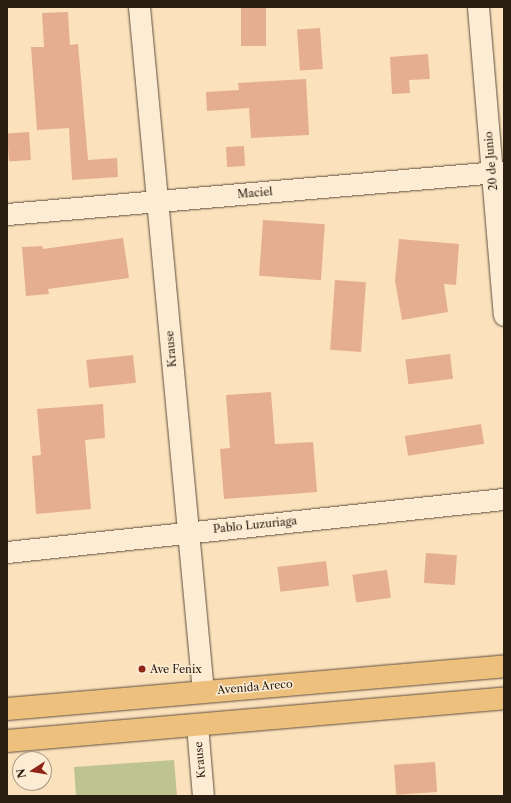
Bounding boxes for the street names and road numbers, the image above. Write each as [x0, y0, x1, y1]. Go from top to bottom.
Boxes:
street label: 20 de Junio [482, 131, 500, 191]
street label: Maciel [237, 185, 273, 201]
street label: Krause [163, 330, 179, 368]
street label: Pablo Luzuriaga [212, 514, 298, 536]
street label: Avenida Areco [216, 677, 294, 697]
street label: Krause [192, 741, 208, 779]

